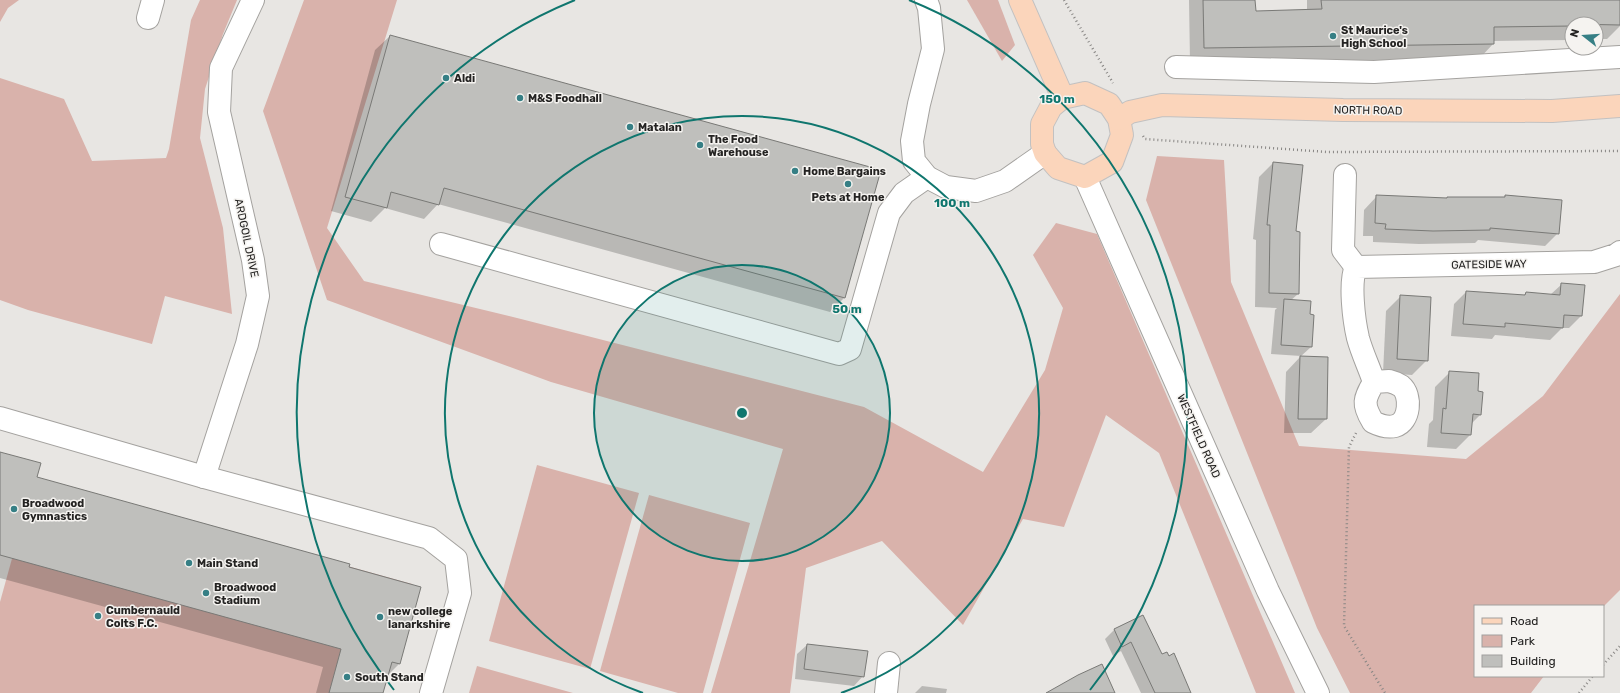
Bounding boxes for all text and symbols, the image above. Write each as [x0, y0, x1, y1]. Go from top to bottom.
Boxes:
north arrow [1564, 16, 1604, 56]
place label: St Maurice's High School [1341, 24, 1408, 50]
text: N [1568, 27, 1582, 39]
marker: St Maurice's High School [1328, 31, 1338, 41]
place label: Aldi [454, 72, 475, 85]
marker: Aldi [441, 73, 451, 83]
place label: M&S Foodhall [528, 92, 602, 105]
text: 150 m [1039, 92, 1075, 106]
marker: M&S Foodhall [515, 93, 525, 103]
street label: NORTH ROAD [1334, 103, 1402, 118]
place label: Matalan [638, 121, 682, 134]
marker: Matalan [625, 122, 635, 132]
place label: The Food Warehouse [708, 133, 769, 159]
marker: The Food Warehouse [695, 140, 705, 150]
place label: Home Bargains [803, 165, 886, 178]
marker: Home Bargains [790, 166, 800, 176]
marker: Pets at Home [843, 179, 853, 189]
place label: Pets at Home [812, 191, 885, 204]
text: 100 m [934, 196, 970, 210]
street label: ARDGOIL DRIVE [232, 197, 261, 279]
street label: GATESIDE WAY [1451, 257, 1527, 272]
text: 50 m [832, 302, 862, 316]
street label: WESTFIELD ROAD [1174, 392, 1223, 480]
centre of rings [735, 406, 749, 420]
place label: Broadwood Gymnastics [22, 497, 87, 523]
marker: Broadwood Gymnastics [9, 504, 19, 514]
place label: Main Stand [197, 557, 258, 570]
marker: Main Stand [184, 558, 194, 568]
place label: Broadwood Stadium [214, 581, 276, 607]
marker: Broadwood Stadium [201, 588, 211, 598]
place label: Cumbernauld Colts F.C. [106, 604, 180, 630]
place label: new college lanarkshire [388, 605, 453, 631]
legend [1474, 605, 1604, 677]
marker: Cumbernauld Colts F.C. [93, 611, 103, 621]
marker: new college lanarkshire [375, 612, 385, 622]
text: Road [1510, 614, 1538, 628]
text: Park [1510, 634, 1536, 648]
text: Building [1510, 654, 1556, 668]
place label: South Stand [355, 671, 424, 684]
marker: South Stand [342, 672, 352, 682]

